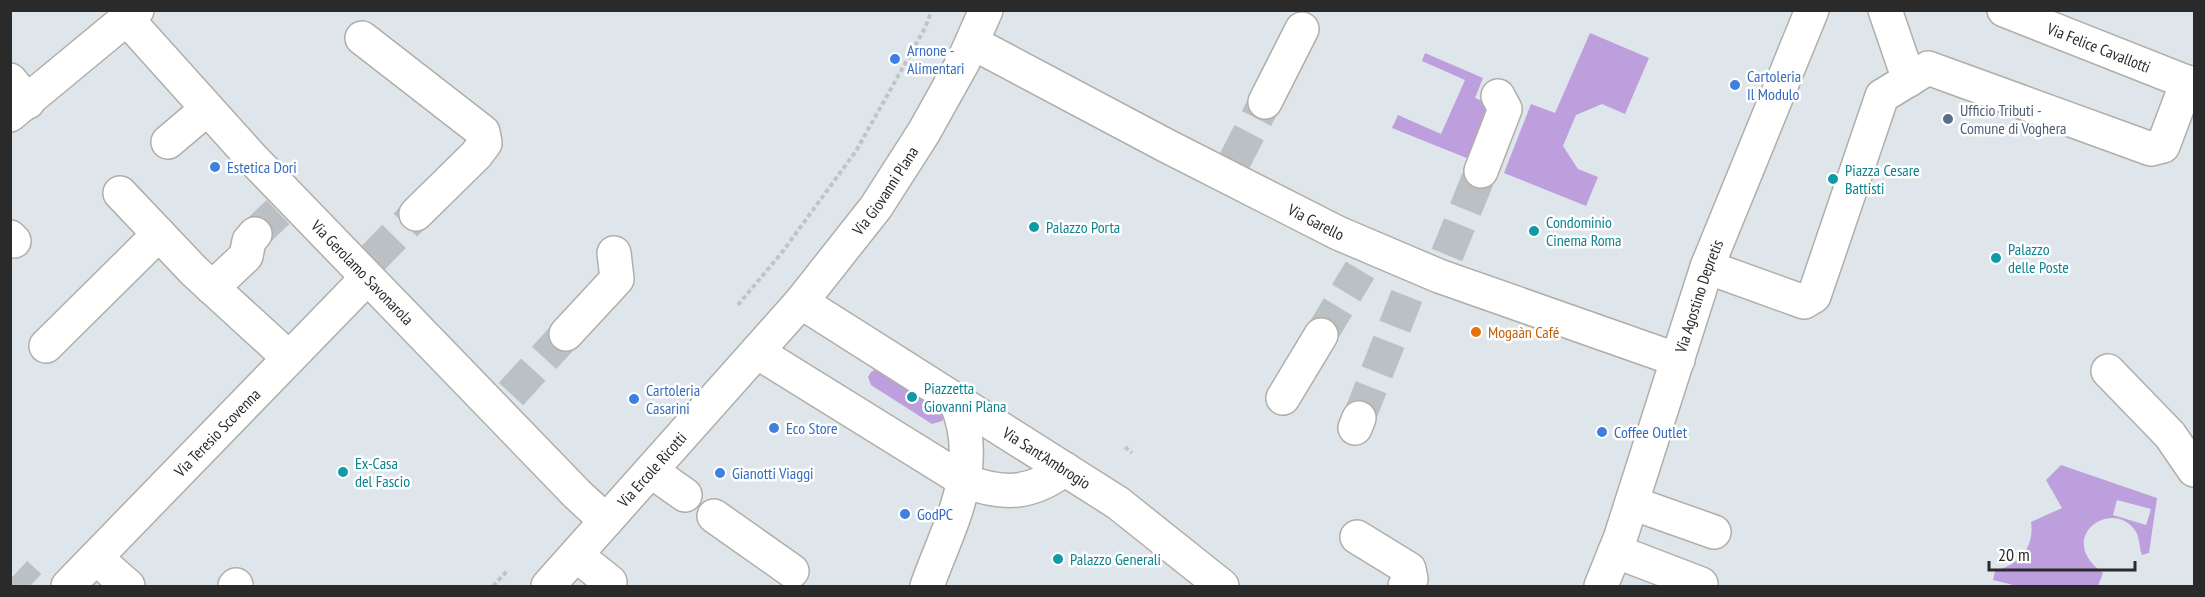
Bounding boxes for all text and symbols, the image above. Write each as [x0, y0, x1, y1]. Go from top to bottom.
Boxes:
street label: Via Felice Cavallotti [2043, 18, 2153, 77]
place label: Arnone - Alimentari [907, 40, 964, 78]
marker: Arnone - Alimentari [888, 52, 902, 66]
place label: Cartoleria Il Modulo [1747, 66, 1801, 104]
marker: Cartoleria Il Modulo [1728, 78, 1742, 92]
place label: Ufficio Tributi - Comune di Voghera [1960, 100, 2066, 138]
marker: Ufficio Tributi - Comune di Voghera [1941, 112, 1955, 126]
street label: Via Giovanni Plana [847, 142, 922, 240]
place label: Estetica Dori [227, 157, 297, 177]
marker: Estetica Dori [208, 160, 222, 174]
place label: Piazza Cesare Battisti [1845, 160, 1920, 198]
marker: Piazza Cesare Battisti [1826, 172, 1840, 186]
street label: Via Garello [1284, 199, 1347, 244]
place label: Condominio Cinema Roma [1546, 212, 1621, 250]
street label: Via Gerolamo Savonarola [306, 215, 418, 329]
place label: Palazzo Porta [1046, 217, 1120, 237]
marker: Palazzo Porta [1027, 220, 1041, 234]
marker: Condominio Cinema Roma [1527, 224, 1541, 238]
street label: Via Agostino Depretis [1670, 236, 1727, 356]
place label: Palazzo delle Poste [2008, 239, 2069, 277]
marker: Palazzo delle Poste [1989, 251, 2003, 265]
place label: Mogaàn Café [1488, 322, 1559, 342]
marker: Mogaàn Café [1469, 325, 1483, 339]
place label: Piazzetta Giovanni Plana [924, 378, 1006, 416]
place label: Cartoleria Casarini [646, 380, 700, 418]
street label: Via Teresio Scovenna [169, 384, 264, 481]
marker: Piazzetta Giovanni Plana [905, 390, 919, 404]
marker: Cartoleria Casarini [627, 392, 641, 406]
place label: Eco Store [786, 418, 838, 438]
marker: Eco Store [767, 421, 781, 435]
street label: Via Sant'Ambrogio [998, 422, 1095, 493]
place label: Coffee Outlet [1614, 422, 1688, 442]
marker: Coffee Outlet [1595, 425, 1609, 439]
street label: Via Ercole Ricotti [612, 428, 690, 512]
place label: Ex-Casa del Fascio [355, 453, 410, 491]
place label: Gianotti Viaggi [732, 463, 814, 483]
marker: Ex-Casa del Fascio [336, 465, 350, 479]
marker: Gianotti Viaggi [713, 466, 727, 480]
place label: GodPC [917, 504, 953, 524]
marker: GodPC [898, 507, 912, 521]
scale bar [1989, 534, 2134, 572]
text: 20 m [1998, 543, 2030, 566]
place label: Palazzo Generali [1070, 549, 1161, 569]
marker: Palazzo Generali [1051, 552, 1065, 566]

